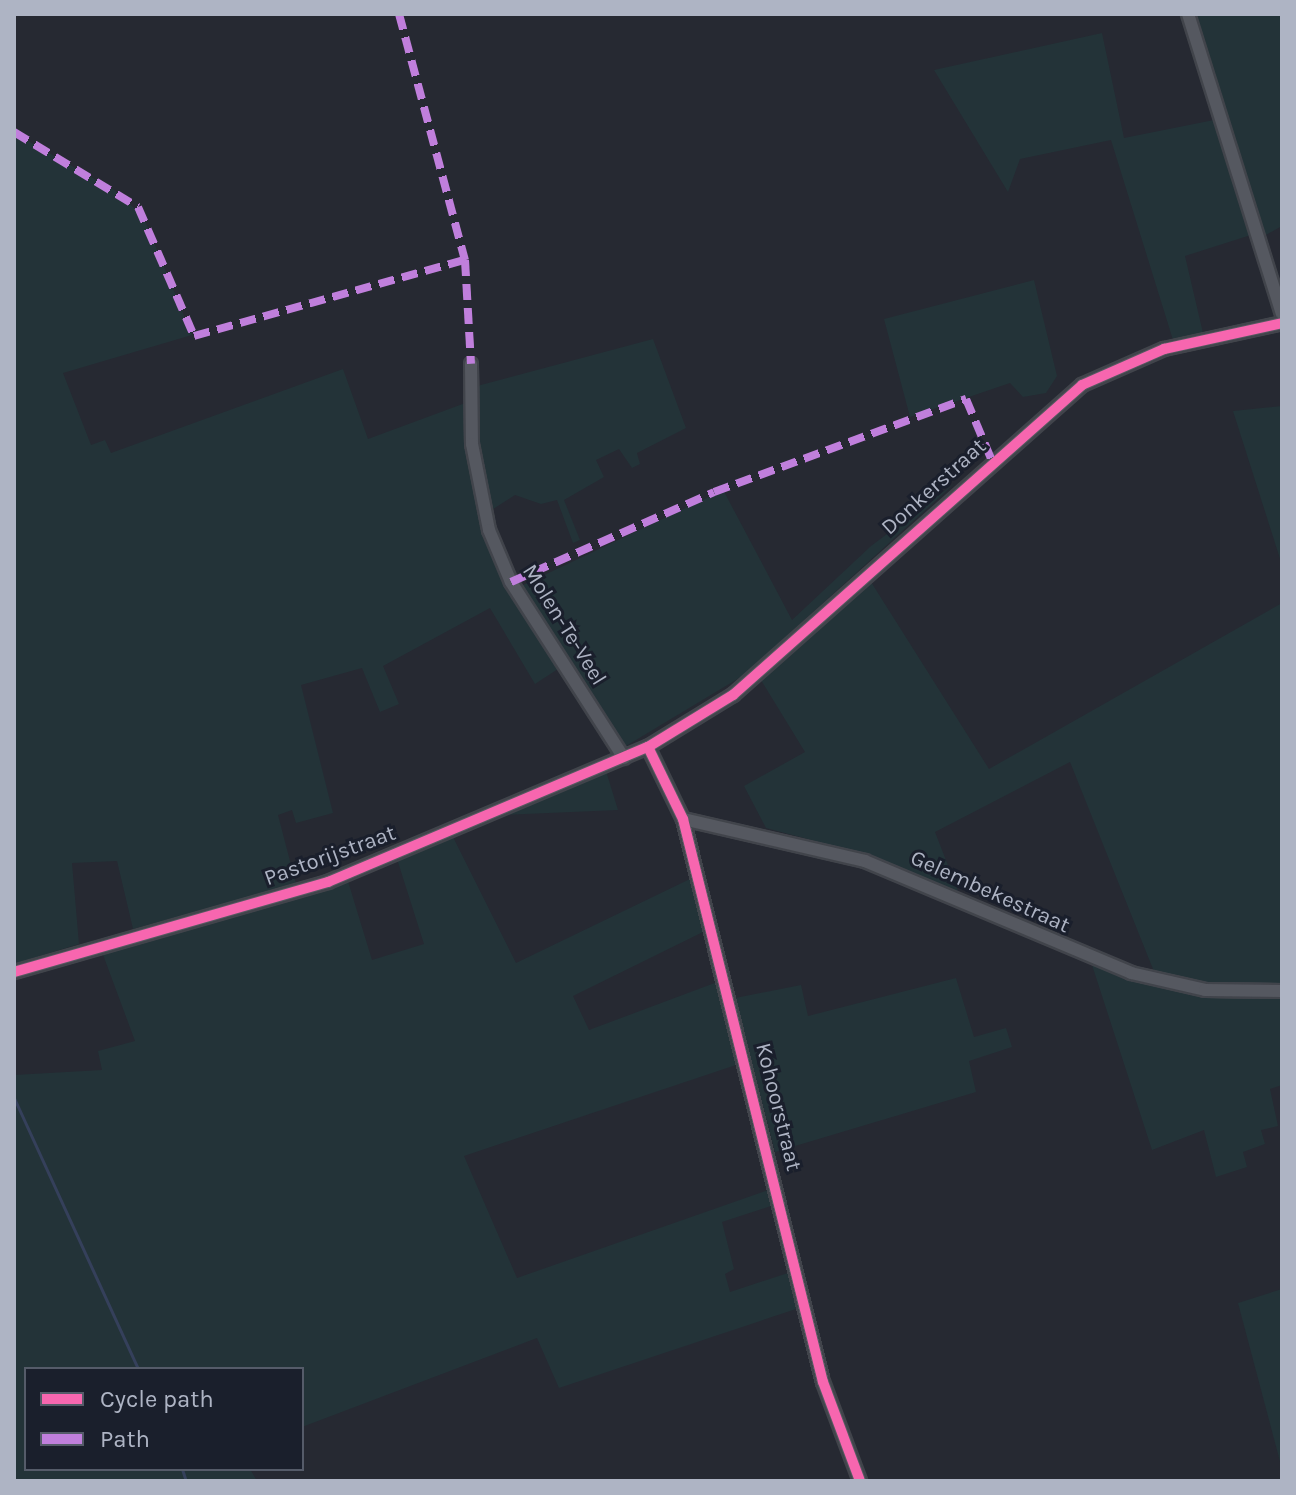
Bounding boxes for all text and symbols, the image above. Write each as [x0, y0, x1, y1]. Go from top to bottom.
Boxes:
street label: Donkerstraat [876, 433, 992, 541]
street label: Molen-Te-Veel [516, 560, 612, 690]
street label: Pastorijstraat [261, 820, 399, 892]
street label: Gelembekestraat [906, 845, 1074, 939]
street label: Kohoorstraat [749, 1040, 807, 1174]
legend [24, 1367, 304, 1471]
text: Cycle path [100, 1385, 214, 1413]
text: Path [100, 1425, 150, 1453]

